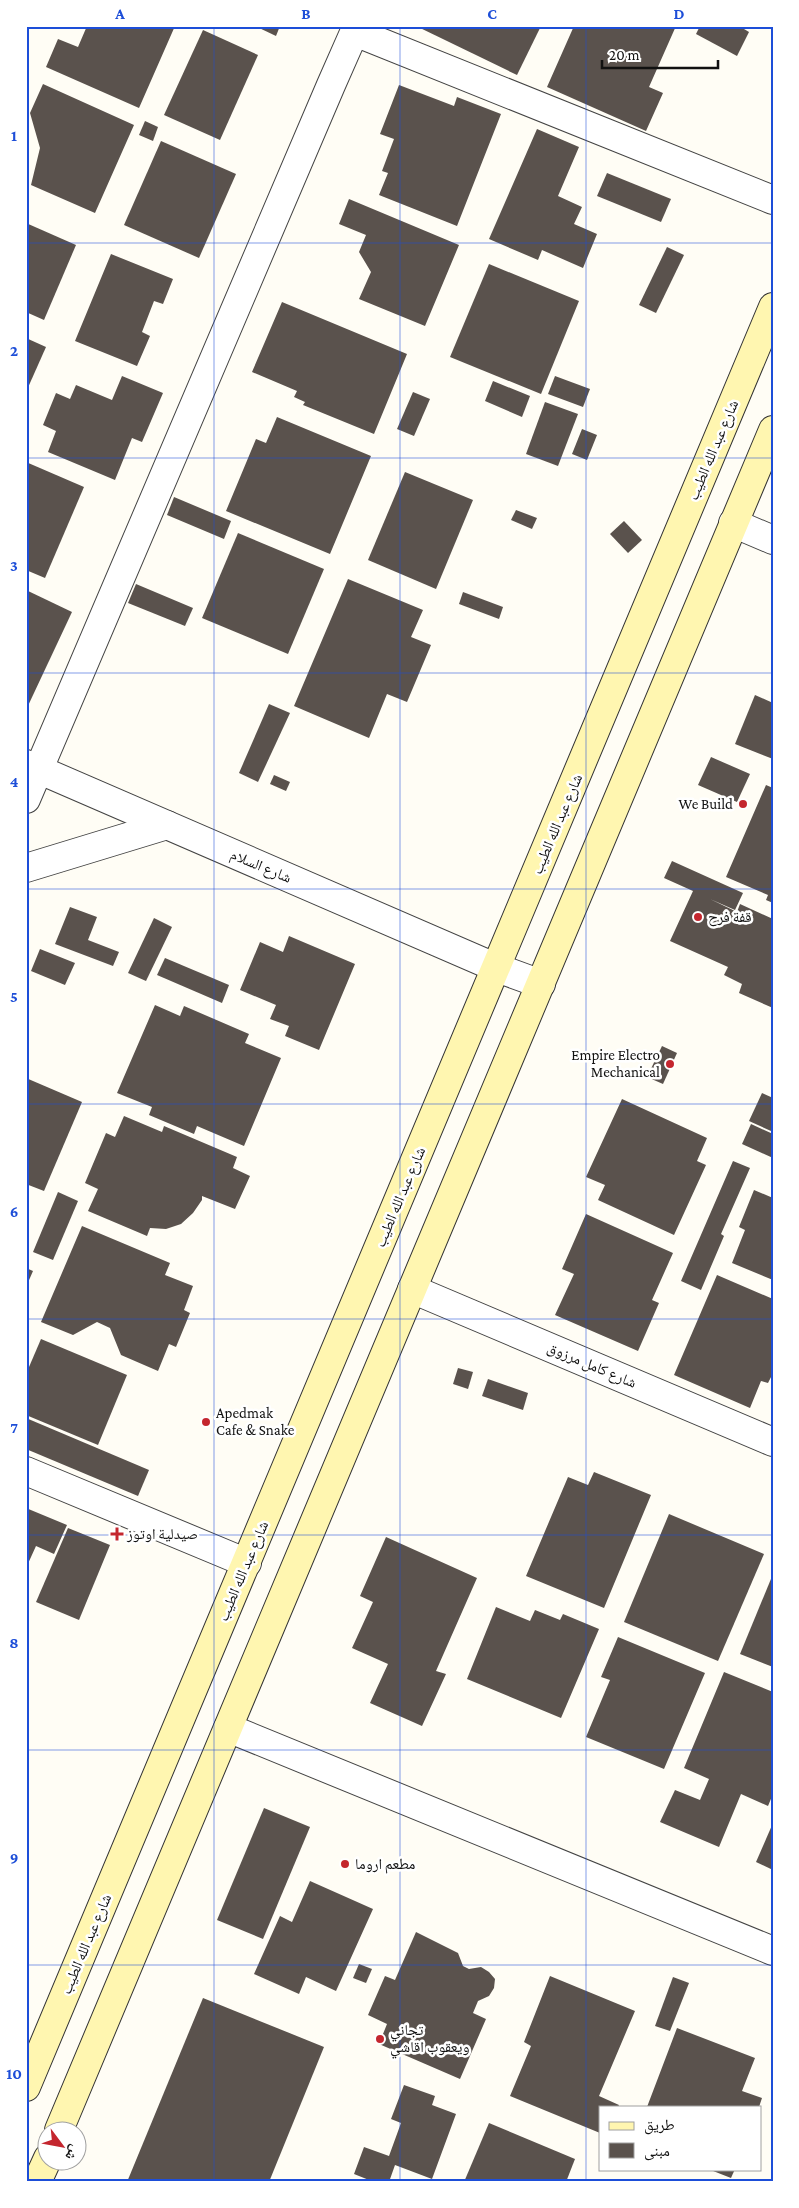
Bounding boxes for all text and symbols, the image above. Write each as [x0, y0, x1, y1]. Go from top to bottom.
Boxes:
text: A [114, 5, 125, 22]
text: B [301, 5, 311, 22]
text: C [487, 5, 497, 22]
text: D [673, 5, 685, 22]
scale bar [602, 38, 718, 70]
text: 20 m [609, 47, 640, 63]
text: 1 [11, 127, 17, 144]
text: 2 [10, 342, 18, 359]
street label: شارع عبد الله الطيب [685, 397, 743, 503]
text: 3 [10, 557, 18, 574]
street label: شارع عبد الله الطيب [529, 771, 587, 877]
text: 4 [10, 773, 19, 790]
place label: We Build [679, 796, 733, 812]
marker: We Build [737, 798, 749, 810]
street label: شارع السلام [227, 846, 294, 888]
place label: قفة فرح [708, 909, 752, 927]
marker: قفة فرح [692, 911, 704, 923]
text: 5 [10, 988, 18, 1005]
place label: Empire Electro Mechanical [571, 1047, 660, 1080]
marker: Empire Electro Mechanical [664, 1058, 676, 1070]
street label: شارع عبد الله الطيب [372, 1144, 430, 1250]
text: 6 [10, 1203, 18, 1220]
street label: شارع كامل مرزوق [544, 1339, 639, 1393]
place label: Apedmak Cafe & Snake [216, 1405, 295, 1438]
marker: Apedmak Cafe & Snake [200, 1416, 212, 1428]
text: 7 [10, 1419, 18, 1436]
street label: شارع عبد الله الطيب [215, 1518, 273, 1624]
place label: صيدلية اوتوز [126, 1526, 198, 1543]
marker: صيدلية اوتوز [111, 1528, 123, 1540]
text: 8 [9, 1634, 19, 1651]
text: 9 [10, 1849, 18, 1866]
place label: مطعم اروما [355, 1856, 415, 1874]
marker: مطعم اروما [339, 1858, 351, 1870]
street label: شارع عبد الله الطيب [58, 1891, 116, 1997]
place label: تجاني ويعقوب اقاشي [390, 2022, 469, 2059]
marker: تجاني ويعقوب اقاشي [374, 2033, 386, 2045]
text: 10 [6, 2065, 22, 2082]
legend [599, 2106, 762, 2170]
text: طريق [644, 2117, 675, 2135]
north arrow [38, 2120, 88, 2170]
text: ش [61, 2142, 84, 2164]
text: مبنى [644, 2143, 670, 2161]

